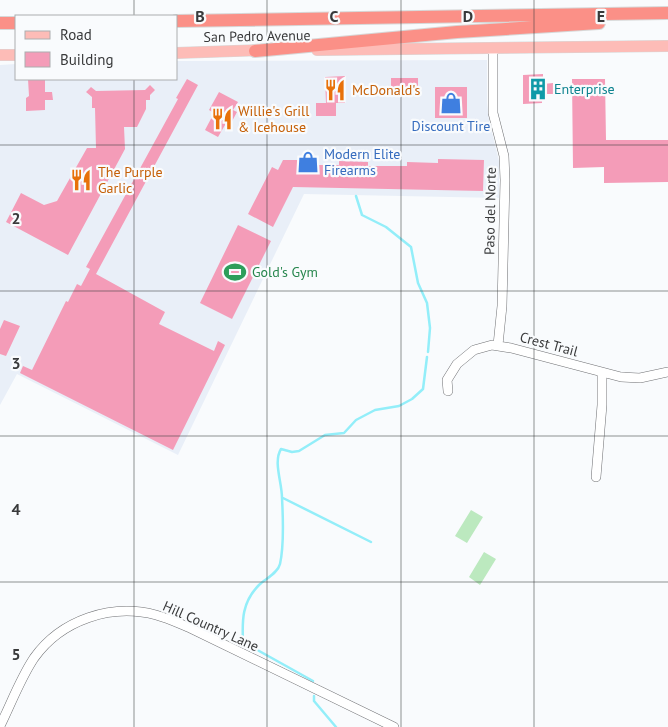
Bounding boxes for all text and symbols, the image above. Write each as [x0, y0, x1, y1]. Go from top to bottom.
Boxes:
text: B [195, 6, 205, 26]
text: C [330, 6, 339, 26]
text: D [463, 6, 473, 26]
text: E [597, 6, 605, 26]
legend [15, 15, 178, 80]
text: Road [60, 25, 92, 44]
street label: San Pedro Avenue [203, 26, 311, 46]
text: Building [60, 50, 114, 69]
building icon: Enterprise [525, 76, 551, 102]
restaurant icon: McDonald's [322, 77, 348, 103]
place label: Enterprise [554, 80, 615, 98]
place label: McDonald's [352, 81, 420, 99]
shop icon: Discount Tire [438, 90, 464, 116]
place label: Willie's Grill & Icehouse [238, 102, 309, 136]
restaurant icon: Willie's Grill & Icehouse [209, 106, 235, 132]
place label: Discount Tire [412, 117, 490, 135]
place label: Modern Elite Firearms [324, 145, 400, 179]
shop icon: Modern Elite Firearms [295, 149, 321, 175]
place label: The Purple Garlic [98, 163, 163, 197]
restaurant icon: The Purple Garlic [68, 167, 94, 193]
street label: Paso del Norte [480, 167, 500, 255]
text: 2 [11, 208, 21, 228]
sports icon: Gold's Gym [222, 259, 248, 285]
place label: Gold's Gym [252, 263, 318, 281]
street label: Crest Trail [518, 328, 580, 360]
text: 3 [11, 353, 21, 373]
text: 4 [11, 499, 21, 519]
street label: Hill Country Lane [160, 597, 262, 655]
text: 5 [11, 644, 21, 664]

